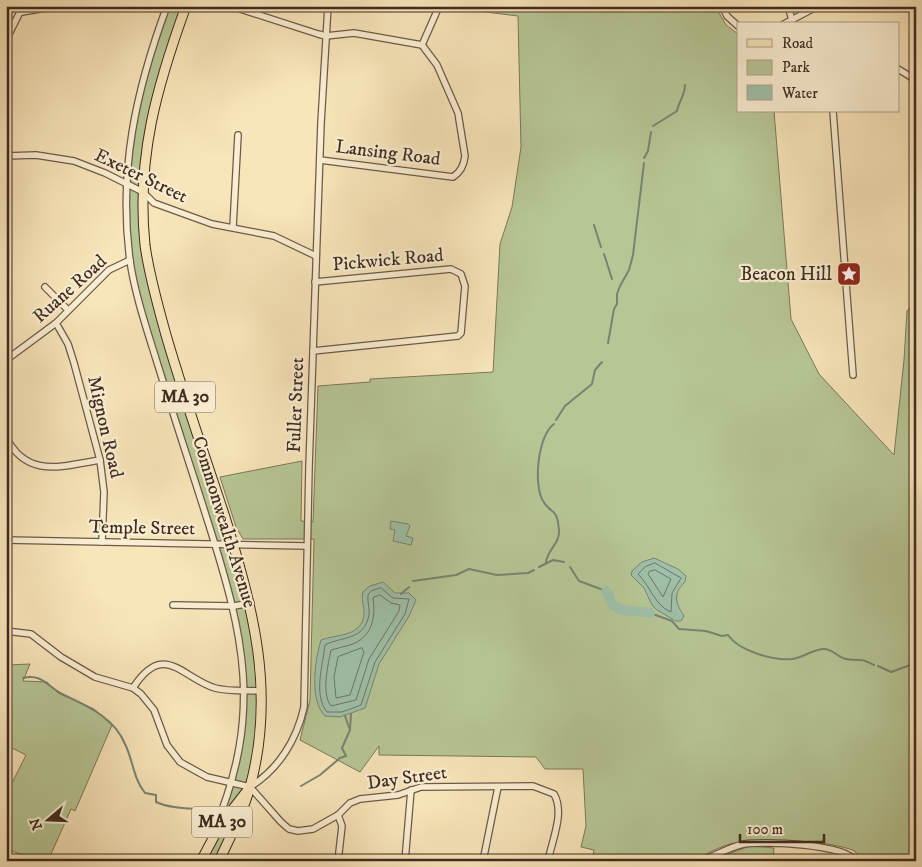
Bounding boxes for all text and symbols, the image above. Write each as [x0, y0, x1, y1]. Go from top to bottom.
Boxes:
legend [737, 22, 900, 112]
text: Road [782, 34, 814, 53]
text: Park [782, 58, 811, 77]
text: Water [781, 84, 818, 103]
street label: Lansing Road [334, 135, 442, 171]
street label: Exeter Street [91, 144, 191, 208]
street label: Pickwick Road [331, 244, 445, 276]
street label: Ruane Road [28, 250, 112, 328]
place icon: Beacon Hill [836, 261, 862, 287]
place label: Beacon Hill [740, 263, 832, 286]
street label: Fuller Street [283, 357, 309, 453]
street label: Mignon Road [82, 374, 128, 481]
road number: MA 30 [155, 382, 215, 412]
street label: Commonwealth Avenue [187, 433, 261, 611]
street label: Temple Street [89, 516, 195, 540]
street label: Day Street [366, 761, 448, 795]
north arrow [22, 794, 72, 844]
road number: MA 30 [192, 806, 252, 838]
scale bar [740, 812, 823, 844]
text: N [26, 815, 47, 832]
text: 100 m [747, 820, 783, 839]

